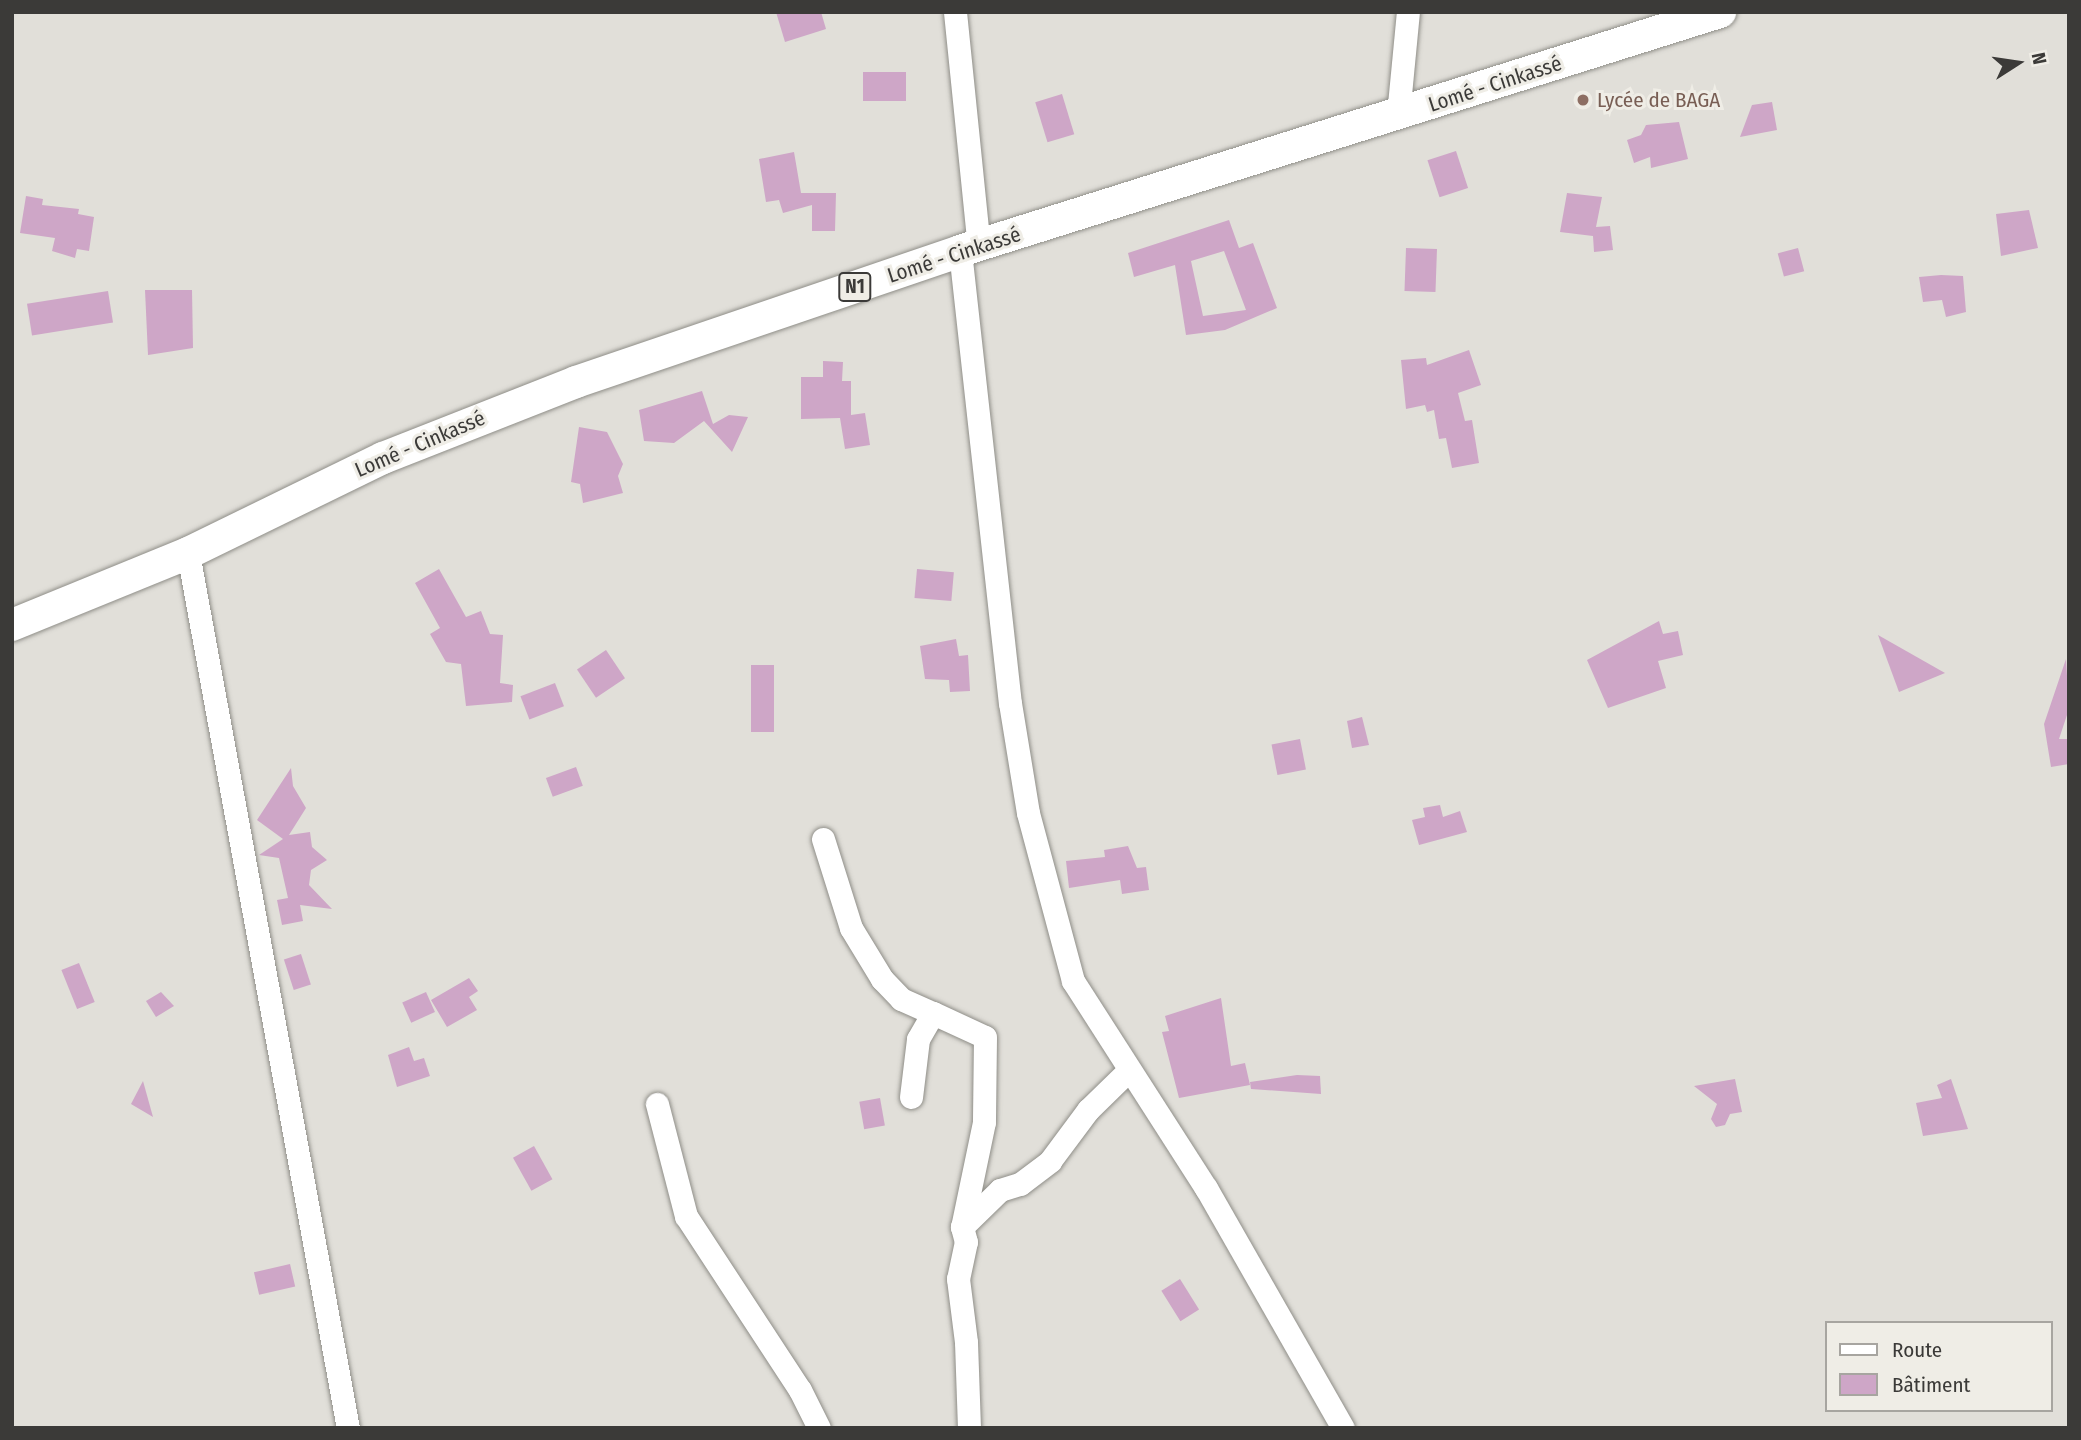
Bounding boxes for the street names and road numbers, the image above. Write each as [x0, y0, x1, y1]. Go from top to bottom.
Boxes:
street label: Lomé - Cinkassé [1425, 51, 1565, 117]
street label: Lomé - Cinkassé [884, 222, 1024, 288]
road number: N1 [838, 272, 872, 302]
street label: Lomé - Cinkassé [351, 405, 489, 483]

